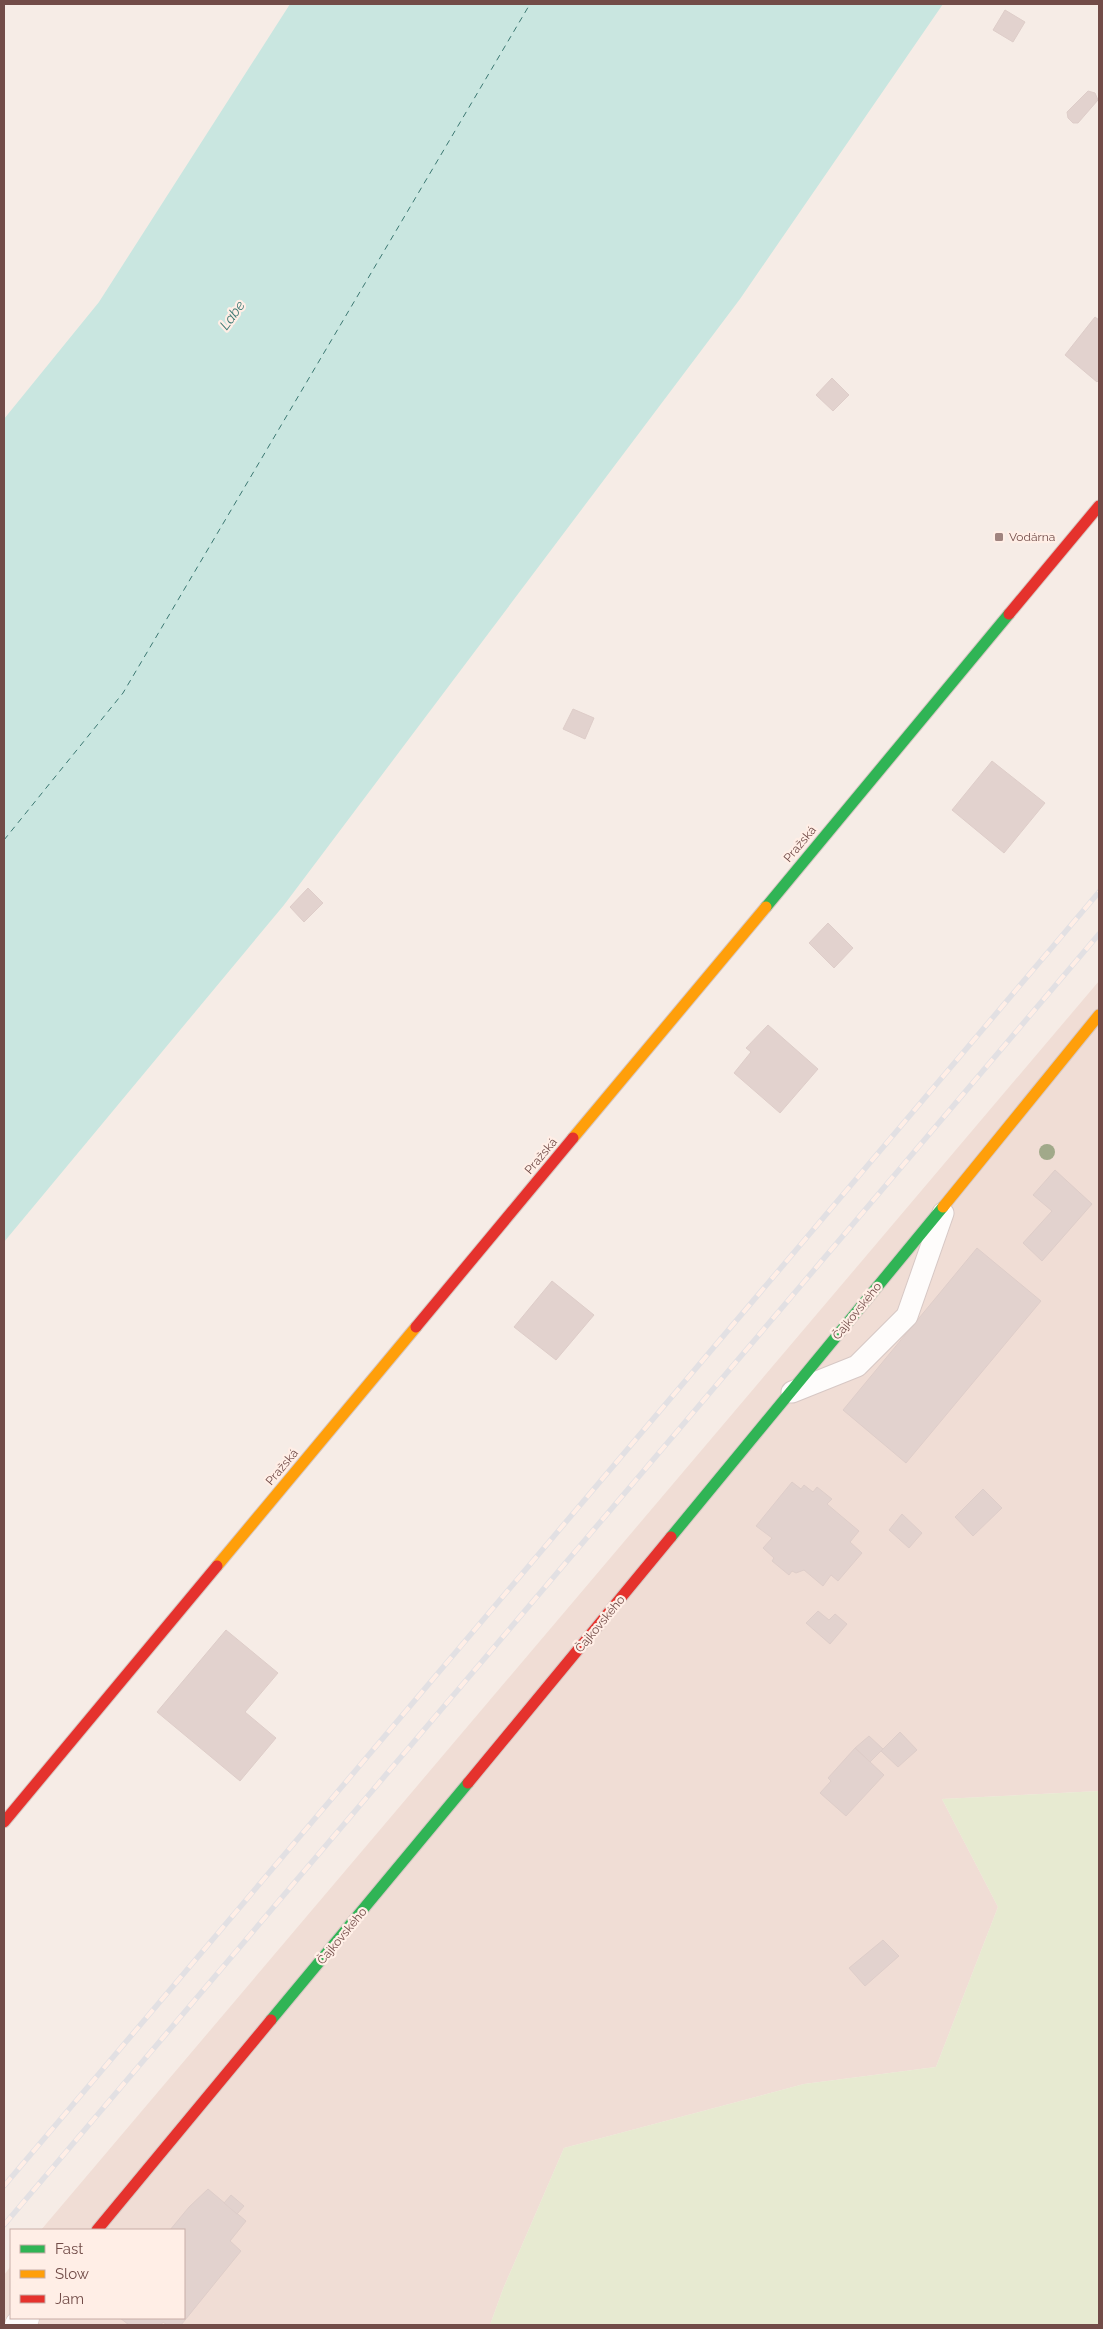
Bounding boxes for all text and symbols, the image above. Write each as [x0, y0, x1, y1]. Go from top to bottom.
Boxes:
water label: Labe [216, 297, 248, 333]
place label: Vodárna [1009, 530, 1055, 544]
marker: Vodárna [993, 531, 1005, 543]
street label: Pražská [781, 823, 819, 865]
street label: Pražská [522, 1135, 560, 1177]
street label: Čajkovského [830, 1280, 884, 1342]
street label: Pražská [263, 1446, 301, 1488]
street label: Čajkovského [572, 1593, 628, 1655]
street label: Čajkovského [314, 1905, 370, 1967]
legend [10, 2229, 185, 2319]
text: Fast [55, 2240, 83, 2258]
text: Slow [55, 2265, 89, 2283]
text: Jam [55, 2290, 84, 2308]

